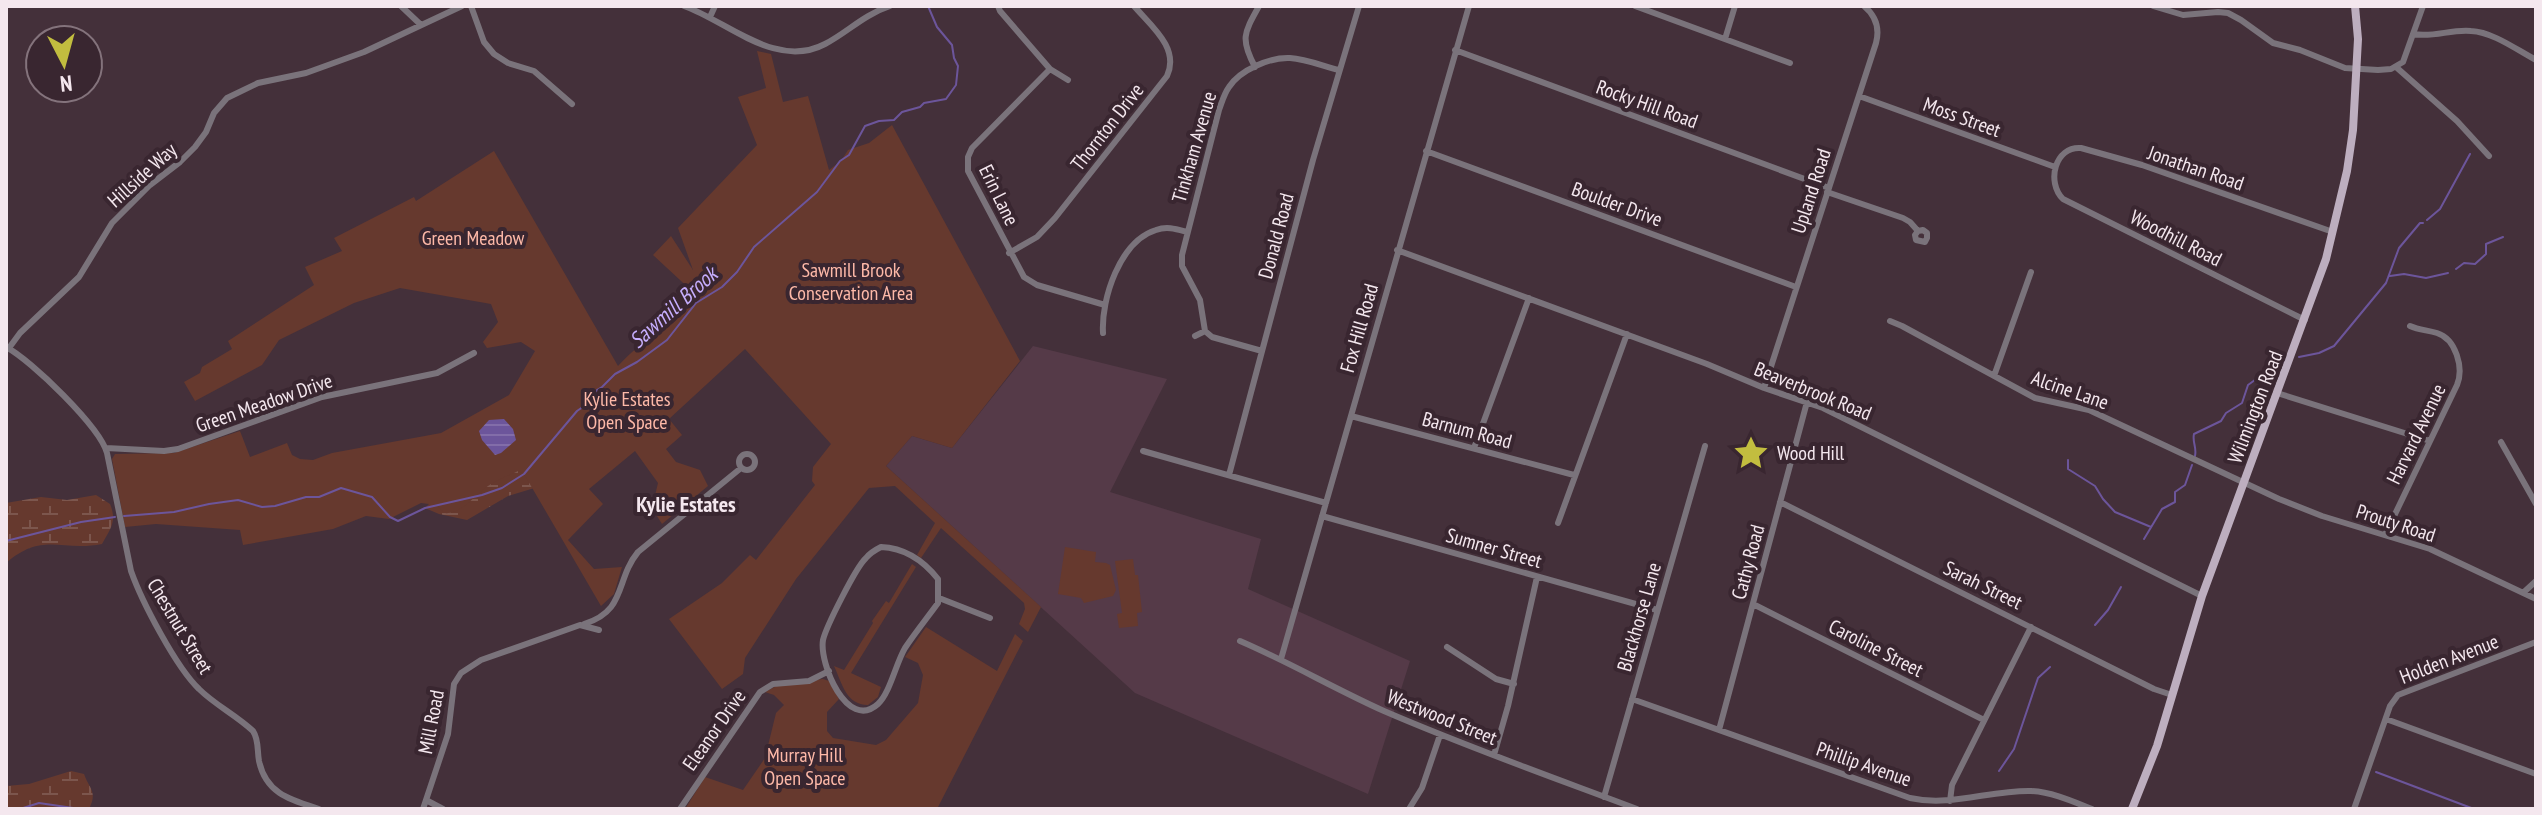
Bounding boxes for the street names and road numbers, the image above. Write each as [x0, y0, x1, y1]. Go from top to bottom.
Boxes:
street label: Rocky Hill Road [1593, 74, 1701, 134]
street label: Thornton Drive [1065, 78, 1149, 176]
street label: Tinkham Avenue [1166, 89, 1222, 205]
street label: Moss Street [1920, 91, 2005, 143]
street label: Hillside Way [102, 137, 182, 213]
street label: Jonathan Road [2144, 139, 2247, 197]
street label: Upland Road [1785, 145, 1837, 237]
street label: Erin Lane [973, 160, 1025, 230]
street label: Boulder Drive [1568, 176, 1666, 232]
street label: Donald Road [1252, 190, 1300, 282]
street label: Woodhill Road [2126, 204, 2226, 272]
street label: Fox Hill Road [1334, 281, 1384, 375]
street label: Wilmington Road [2222, 347, 2288, 467]
street label: Beaverbrook Road [1751, 356, 1875, 426]
street label: Alcine Lane [2028, 365, 2112, 415]
street label: Green Meadow Drive [192, 367, 336, 439]
street label: Harvard Avenue [2381, 380, 2451, 488]
street label: Barnum Road [1419, 406, 1515, 454]
street label: Prouty Road [2353, 498, 2439, 548]
street label: Sumner Street [1443, 522, 1545, 574]
street label: Cathy Road [1726, 522, 1770, 602]
street label: Sarah Street [1939, 555, 2027, 615]
street label: Blackhorse Lane [1611, 559, 1667, 675]
street label: Chestnut Street [141, 573, 219, 679]
street label: Caroline Street [1824, 613, 1928, 683]
street label: Holden Avenue [2396, 628, 2502, 690]
street label: Westwood Street [1383, 683, 1501, 751]
street label: Eleanor Drive [677, 684, 751, 776]
street label: Mill Road [412, 688, 450, 756]
street label: Phillip Avenue [1813, 736, 1915, 792]

